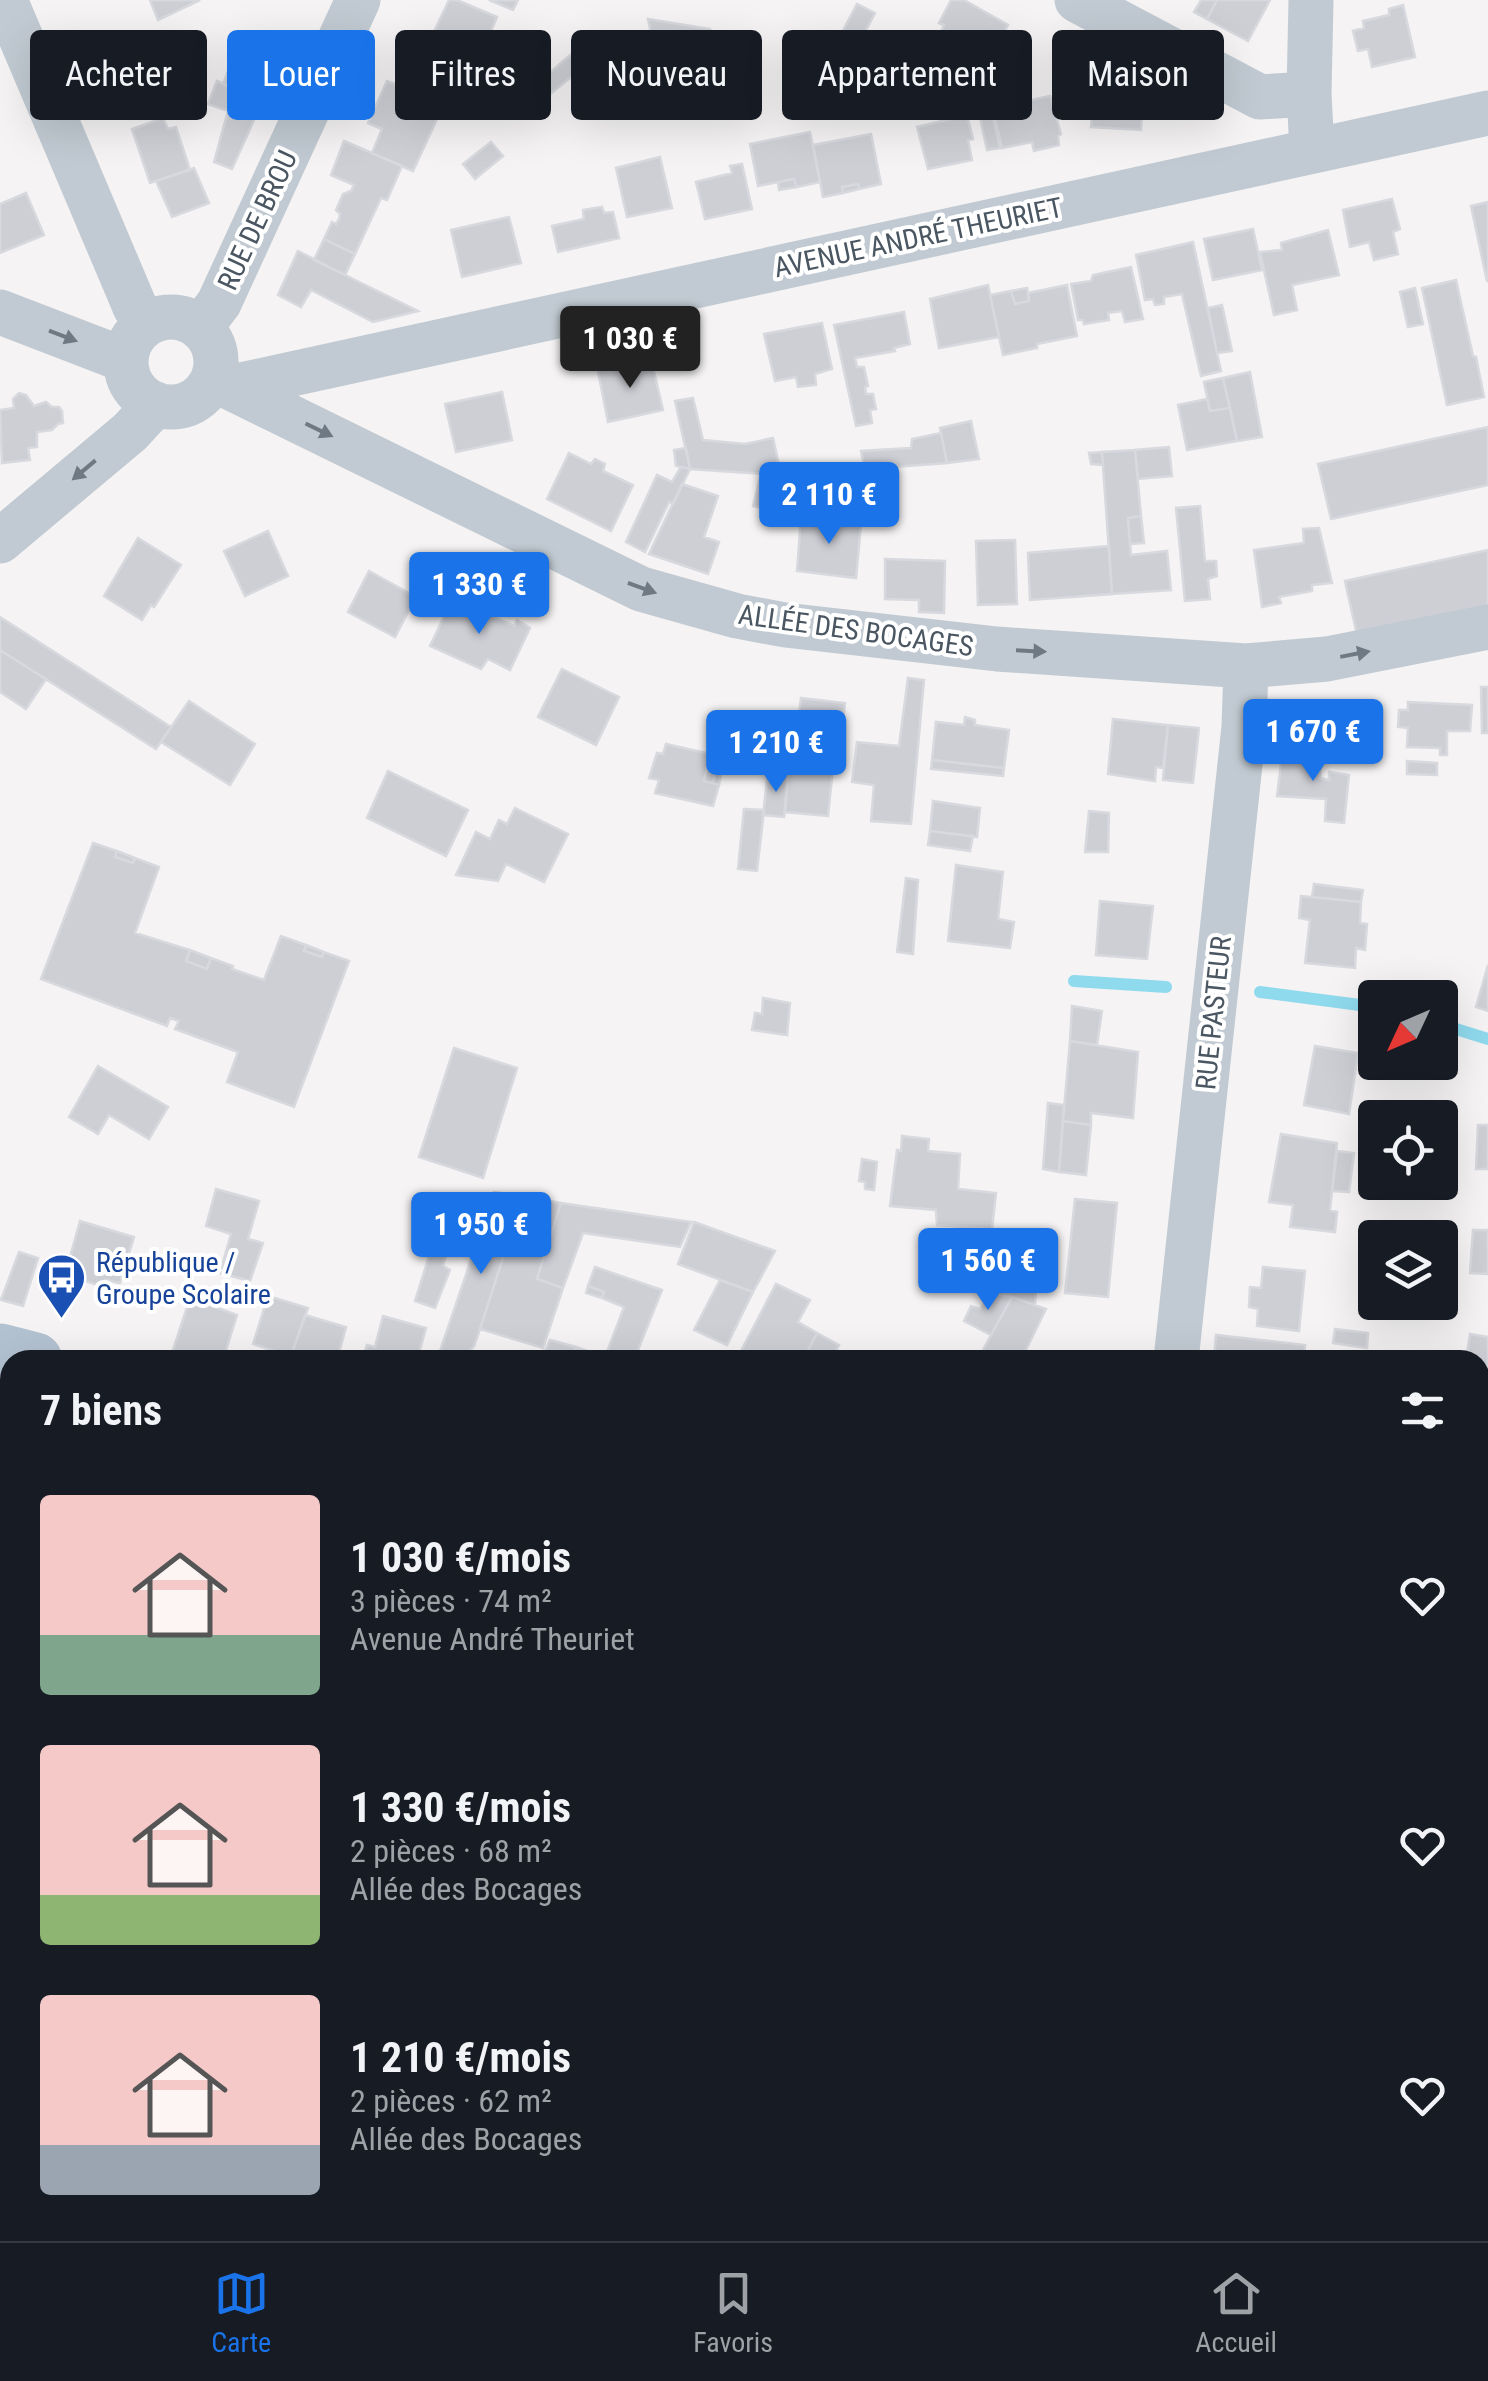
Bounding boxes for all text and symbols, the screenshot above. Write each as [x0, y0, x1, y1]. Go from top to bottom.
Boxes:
chip: Acheter [30, 30, 207, 120]
chip: Louer [227, 30, 375, 120]
chip: Filtres [395, 30, 551, 120]
chip: Nouveau [571, 30, 762, 120]
chip: Appartement [782, 30, 1032, 120]
chip: Maison [1052, 30, 1224, 120]
street label: RUE DE BROU [211, 145, 304, 295]
street label: AVENUE ANDRÉ THEURIET [771, 191, 1065, 284]
pin: 1 030 € [538, 306, 722, 391]
text: 1 030 € [582, 319, 678, 357]
one-way arrow [48, 329, 78, 345]
one-way arrow [305, 421, 334, 438]
one-way arrow [72, 459, 97, 481]
pin: 2 110 € [737, 462, 921, 547]
text: 2 110 € [781, 475, 877, 513]
pin: 1 330 € [387, 552, 571, 637]
text: 1 330 € [431, 565, 527, 603]
one-way arrow [628, 581, 658, 596]
street label: ALLÉE DES BOCAGES [736, 598, 976, 663]
one-way arrow [1016, 643, 1048, 659]
one-way arrow [1340, 646, 1371, 661]
pin: 1 670 € [1221, 699, 1405, 784]
pin: 1 210 € [684, 710, 868, 795]
text: 1 670 € [1265, 712, 1361, 750]
text: 1 210 € [728, 723, 824, 761]
street label: RUE PASTEUR [1189, 934, 1238, 1092]
north arrow [1358, 980, 1458, 1080]
map controls [1358, 980, 1458, 1320]
button: locate [1358, 1100, 1458, 1200]
pin: 1 950 € [389, 1192, 573, 1277]
text: 1 950 € [433, 1205, 529, 1243]
button: layers [1358, 1220, 1458, 1320]
pin: 1 560 € [896, 1228, 1080, 1313]
text: 1 560 € [940, 1241, 1036, 1279]
place label: République / Groupe Scolaire [96, 1246, 271, 1311]
bus stop icon: République / Groupe Scolaire [35, 1252, 87, 1320]
icon: filters [1395, 1383, 1450, 1438]
text: 7 biens [40, 1386, 162, 1435]
text: 1 030 €/mois [350, 1533, 571, 1582]
icon: home [120, 1535, 240, 1655]
icon: heart [1395, 1568, 1450, 1623]
text: 3 pièces · 74 m² [350, 1582, 552, 1620]
text: Avenue André Theuriet [350, 1620, 635, 1658]
text: 1 330 €/mois [350, 1783, 571, 1832]
icon: home [120, 1785, 240, 1905]
icon: heart [1395, 1818, 1450, 1873]
text: 2 pièces · 68 m² [350, 1832, 552, 1870]
text: Allée des Bocages [350, 1870, 582, 1908]
text: 1 210 €/mois [350, 2033, 571, 2082]
icon: home [120, 2035, 240, 2155]
icon: heart [1395, 2068, 1450, 2123]
text: 2 pièces · 62 m² [350, 2082, 552, 2120]
text: Allée des Bocages [350, 2120, 582, 2158]
tab: Carte [211, 2266, 271, 2359]
tab: Favoris [693, 2266, 773, 2359]
tab: Accueil [1195, 2266, 1277, 2359]

